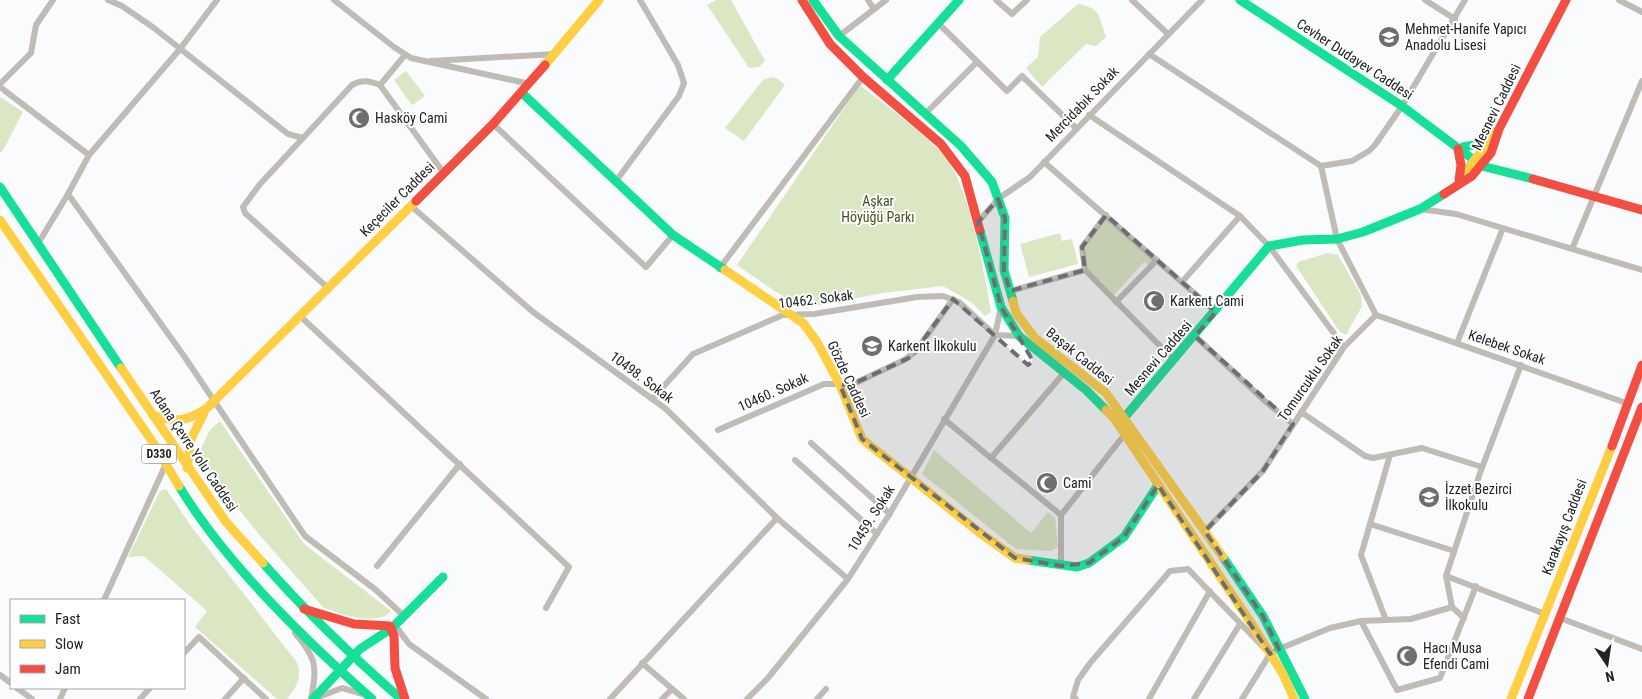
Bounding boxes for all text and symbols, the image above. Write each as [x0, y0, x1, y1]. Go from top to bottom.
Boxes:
street label: Cevher Dudayev Caddesi [1294, 15, 1416, 103]
place label: Mehmet-Hanife Yapıcı Anadolu Lisesi [1405, 21, 1527, 53]
school or university icon: Mehmet-Hanife Yapıcı Anadolu Lisesi [1377, 25, 1401, 49]
street label: Mesnevi Caddesi [1468, 61, 1524, 153]
street label: Mercidabık Sokak [1042, 63, 1122, 145]
mosque icon: Hasköy Cami [347, 106, 371, 130]
place label: Hasköy Cami [375, 110, 447, 126]
street label: Keçeciler Caddesi [356, 158, 438, 240]
park label: Aşkar Höyüğü Parkı [841, 193, 915, 225]
street label: 10462. Sokak [778, 286, 855, 312]
mosque icon: Karkent Cami [1142, 289, 1166, 313]
place label: Karkent Cami [1170, 293, 1244, 309]
street label: Mesnevi Caddesi [1121, 317, 1195, 399]
street label: Başak Caddesi [1043, 324, 1117, 388]
street label: Kelebek Sokak [1466, 326, 1548, 368]
street label: Tomurcuklu Sokak [1274, 331, 1346, 424]
school or university icon: Karkent İlkokulu [860, 334, 884, 358]
street label: Gözde Caddesi [824, 338, 874, 420]
place label: Karkent İlkokulu [888, 338, 977, 354]
street label: 10498. Sokak [607, 348, 677, 406]
street label: 10460. Sokak [735, 369, 811, 415]
street label: Adana Çevre Yolu Caddesi [147, 386, 241, 514]
road number: D330 [142, 444, 176, 464]
mosque icon: Cami [1035, 471, 1059, 495]
place label: Cami [1063, 475, 1091, 491]
street label: Karakayış Caddesi [1538, 477, 1590, 577]
street label: 10459. Sokak [844, 481, 898, 554]
place label: İzzet Bezirci İlkokulu [1445, 481, 1512, 513]
school or university icon: İzzet Bezirci İlkokulu [1417, 485, 1441, 509]
legend [10, 599, 185, 689]
text: Fast [55, 610, 80, 628]
text: Slow [55, 635, 84, 653]
north arrow [1582, 639, 1632, 689]
place label: Hacı Musa Efendi Cami [1423, 640, 1489, 672]
mosque icon: Hacı Musa Efendi Cami [1395, 644, 1419, 668]
text: Jam [55, 660, 81, 678]
text: N [1604, 668, 1616, 685]

